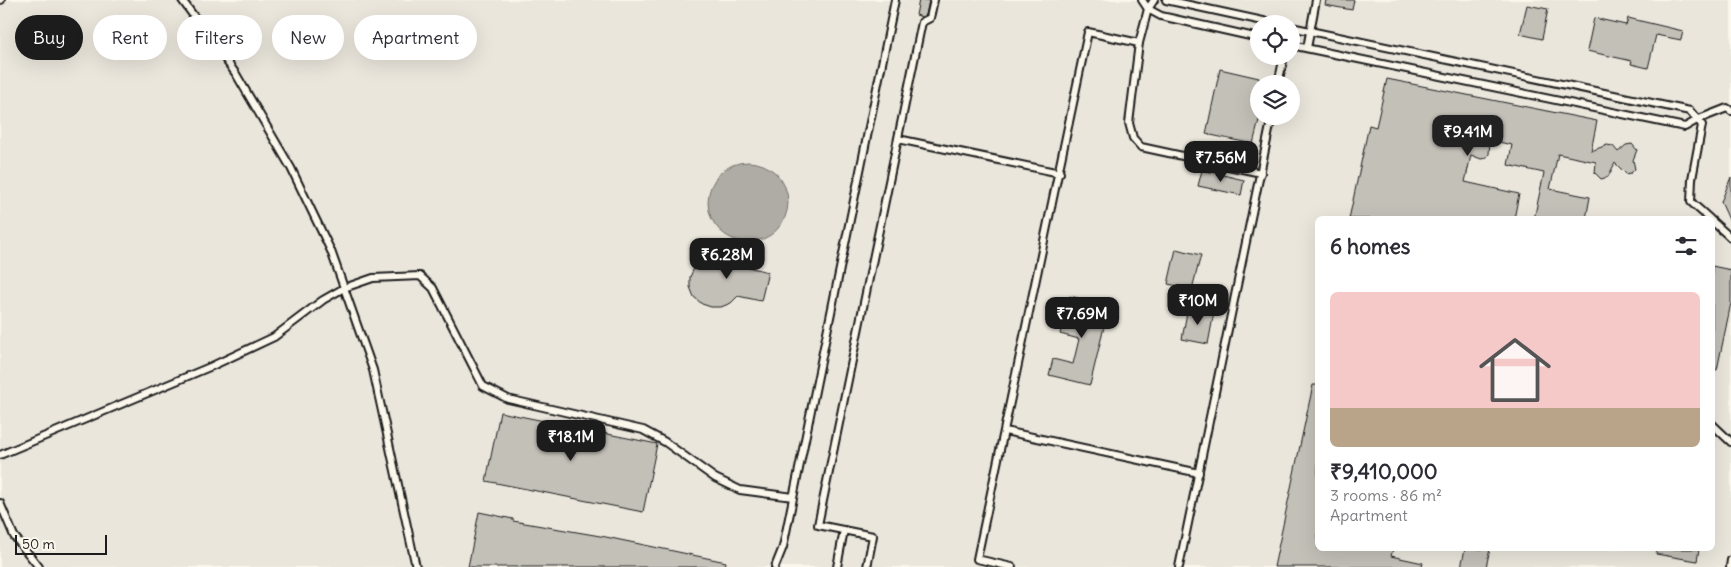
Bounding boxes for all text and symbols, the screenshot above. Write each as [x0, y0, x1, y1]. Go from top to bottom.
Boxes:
chip: Buy [15, 15, 83, 60]
chip: Rent [93, 15, 167, 60]
chip: Filters [177, 15, 262, 60]
chip: New [272, 15, 344, 60]
chip: Apartment [354, 15, 477, 60]
map controls [1250, 15, 1300, 125]
button: locate [1250, 15, 1300, 65]
button: layers [1250, 75, 1300, 125]
pin: ₹9.41M [1427, 114, 1509, 157]
text: ₹9.41M [1443, 121, 1493, 141]
pin: ₹7.56M [1180, 140, 1262, 183]
text: ₹7.56M [1195, 147, 1247, 167]
icon: filters [1672, 232, 1700, 260]
text: 6 homes [1330, 233, 1410, 260]
pin: ₹6.28M [686, 238, 768, 280]
text: ₹6.28M [701, 244, 753, 264]
pin: ₹10M [1168, 284, 1228, 326]
text: ₹10M [1178, 290, 1218, 310]
pin: ₹7.69M [1041, 296, 1123, 339]
text: ₹7.69M [1056, 303, 1108, 323]
icon: home [1470, 325, 1560, 415]
pin: ₹18.1M [530, 420, 612, 462]
text: ₹18.1M [548, 426, 594, 446]
text: ₹9,410,000 [1330, 458, 1438, 485]
text: 3 rooms · 86 m² [1330, 485, 1442, 505]
text: Apartment [1330, 505, 1408, 525]
scale bar [15, 532, 108, 555]
text: 50 m [22, 535, 55, 553]

